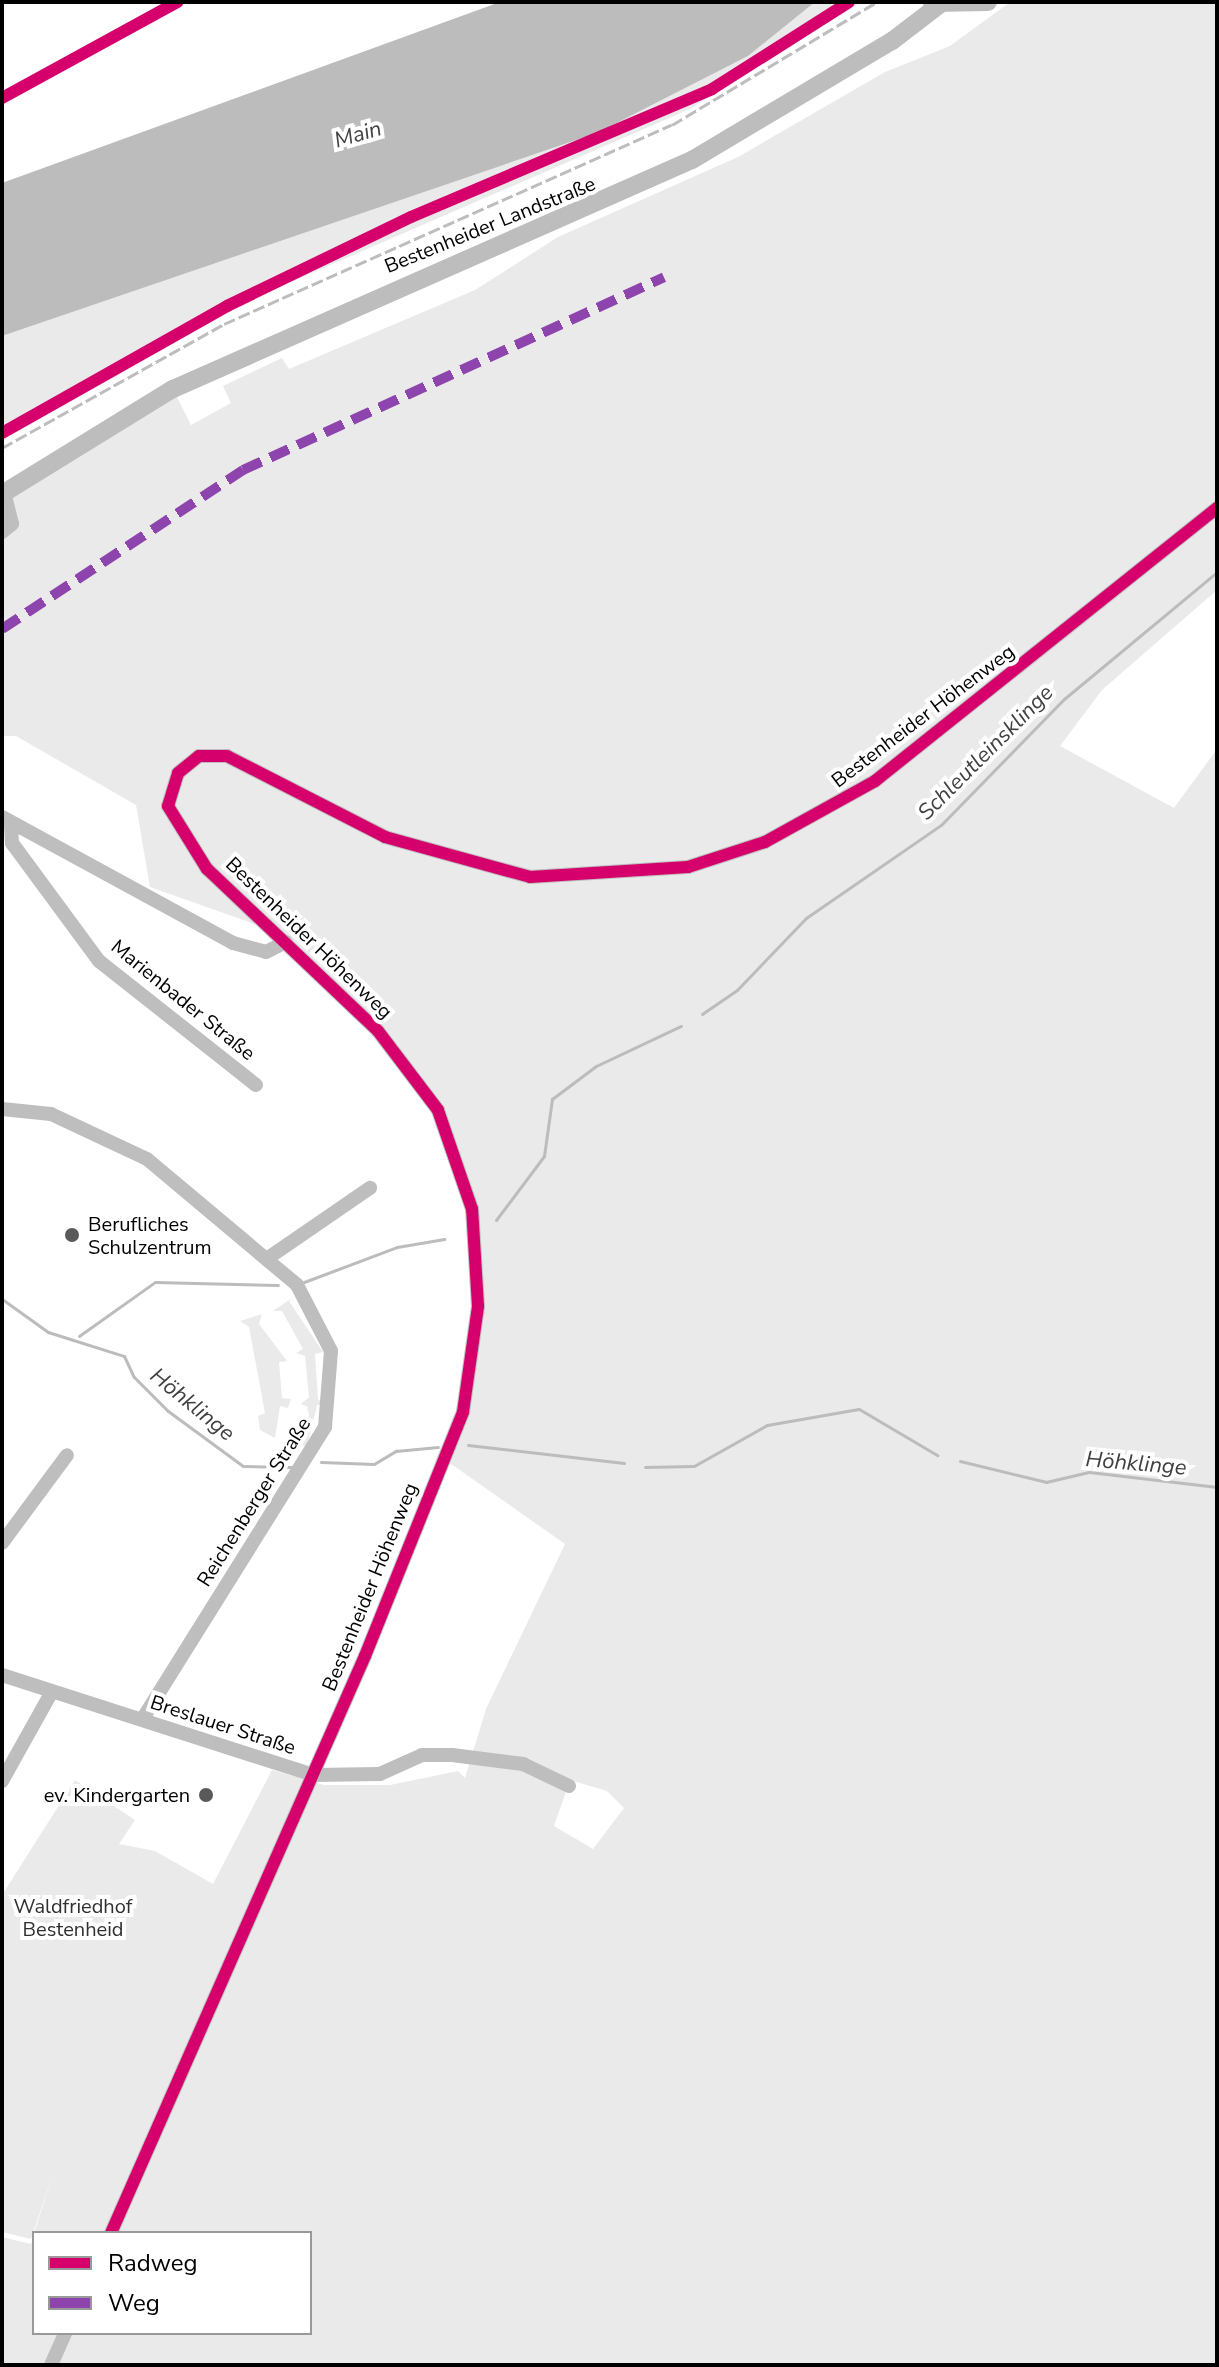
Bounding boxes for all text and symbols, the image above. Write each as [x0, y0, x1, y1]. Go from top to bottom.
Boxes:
water label: Main [331, 116, 385, 154]
street label: Bestenheider Landstraße [381, 172, 599, 278]
street label: Bestenheider Höhenweg [827, 639, 1019, 793]
water label: Schleutleinsklinge [913, 680, 1059, 826]
street label: Bestenheider Höhenweg [221, 852, 397, 1024]
street label: Marienbader Straße [106, 935, 260, 1065]
place label: Berufliches Schulzentrum [88, 1212, 212, 1259]
marker: Berufliches Schulzentrum [63, 1226, 81, 1244]
water label: Höhklinge [144, 1363, 240, 1447]
street label: Reichenberger Straße [192, 1413, 316, 1591]
water label: Höhklinge [1084, 1446, 1188, 1482]
street label: Bestenheider Höhenweg [317, 1479, 423, 1695]
street label: Breslauer Straße [147, 1690, 299, 1760]
place label: ev. Kindergarten [44, 1783, 190, 1807]
marker: ev. Kindergarten [197, 1786, 215, 1804]
park label: Waldfriedhof Bestenheid [14, 1894, 132, 1941]
legend [32, 2231, 312, 2335]
text: Radweg [108, 2247, 198, 2279]
text: Weg [108, 2287, 160, 2319]

